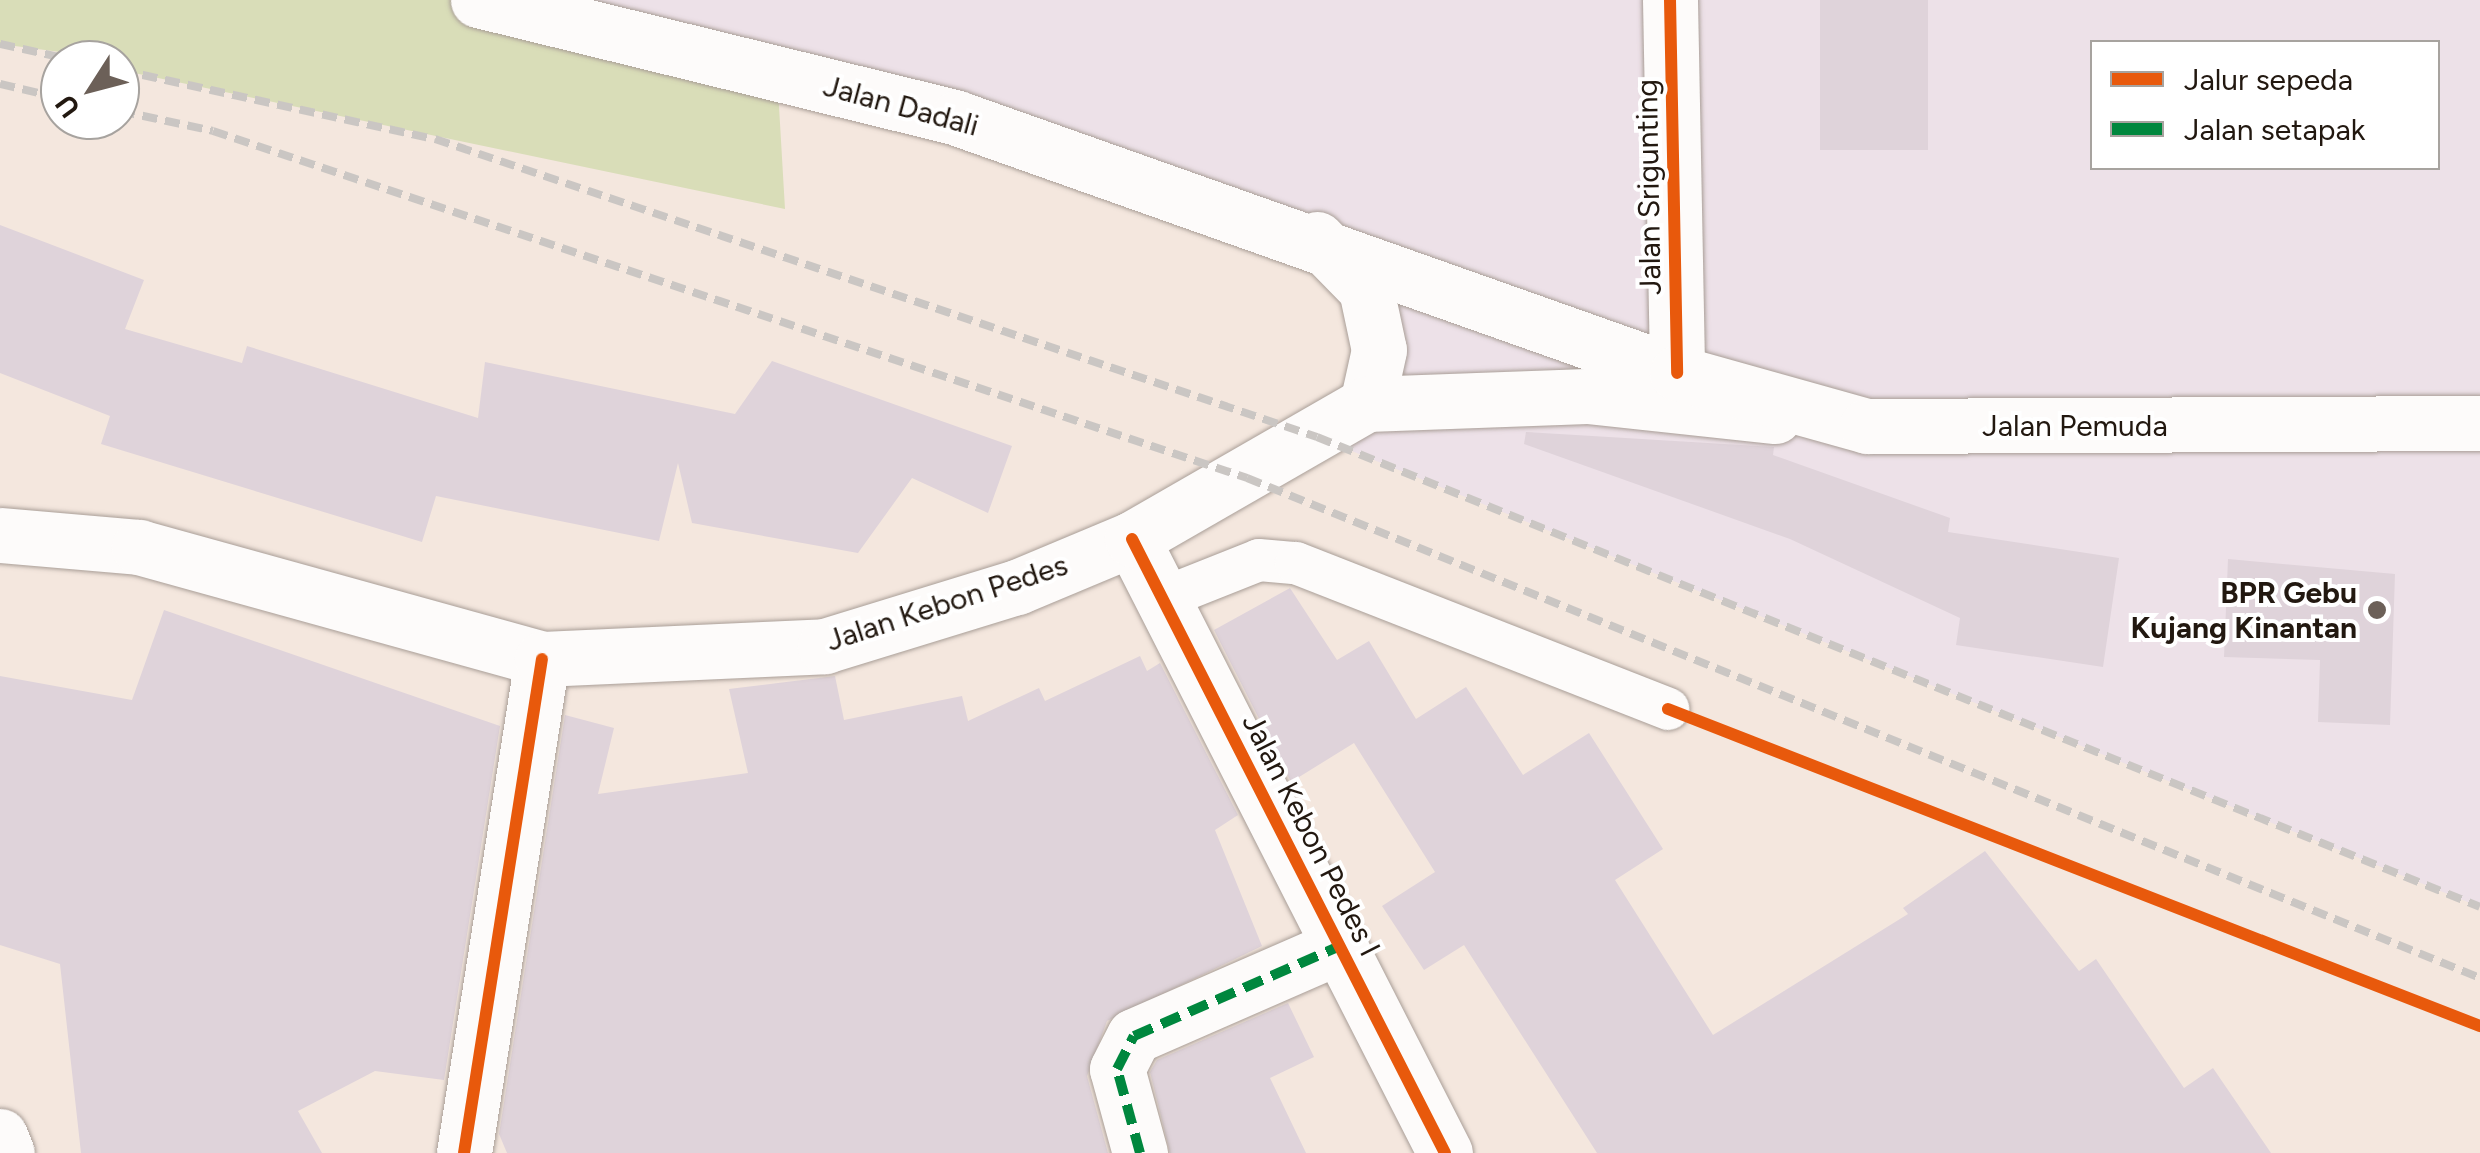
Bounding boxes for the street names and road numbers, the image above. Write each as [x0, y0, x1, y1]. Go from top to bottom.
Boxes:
street label: Jalan Dadali [819, 68, 983, 144]
street label: Jalan Srigunting [1629, 79, 1669, 295]
street label: Jalan Pemuda [1982, 408, 2168, 444]
street label: Jalan Kebon Pedes [822, 547, 1072, 659]
street label: Jalan Kebon Pedes I [1234, 708, 1388, 962]

